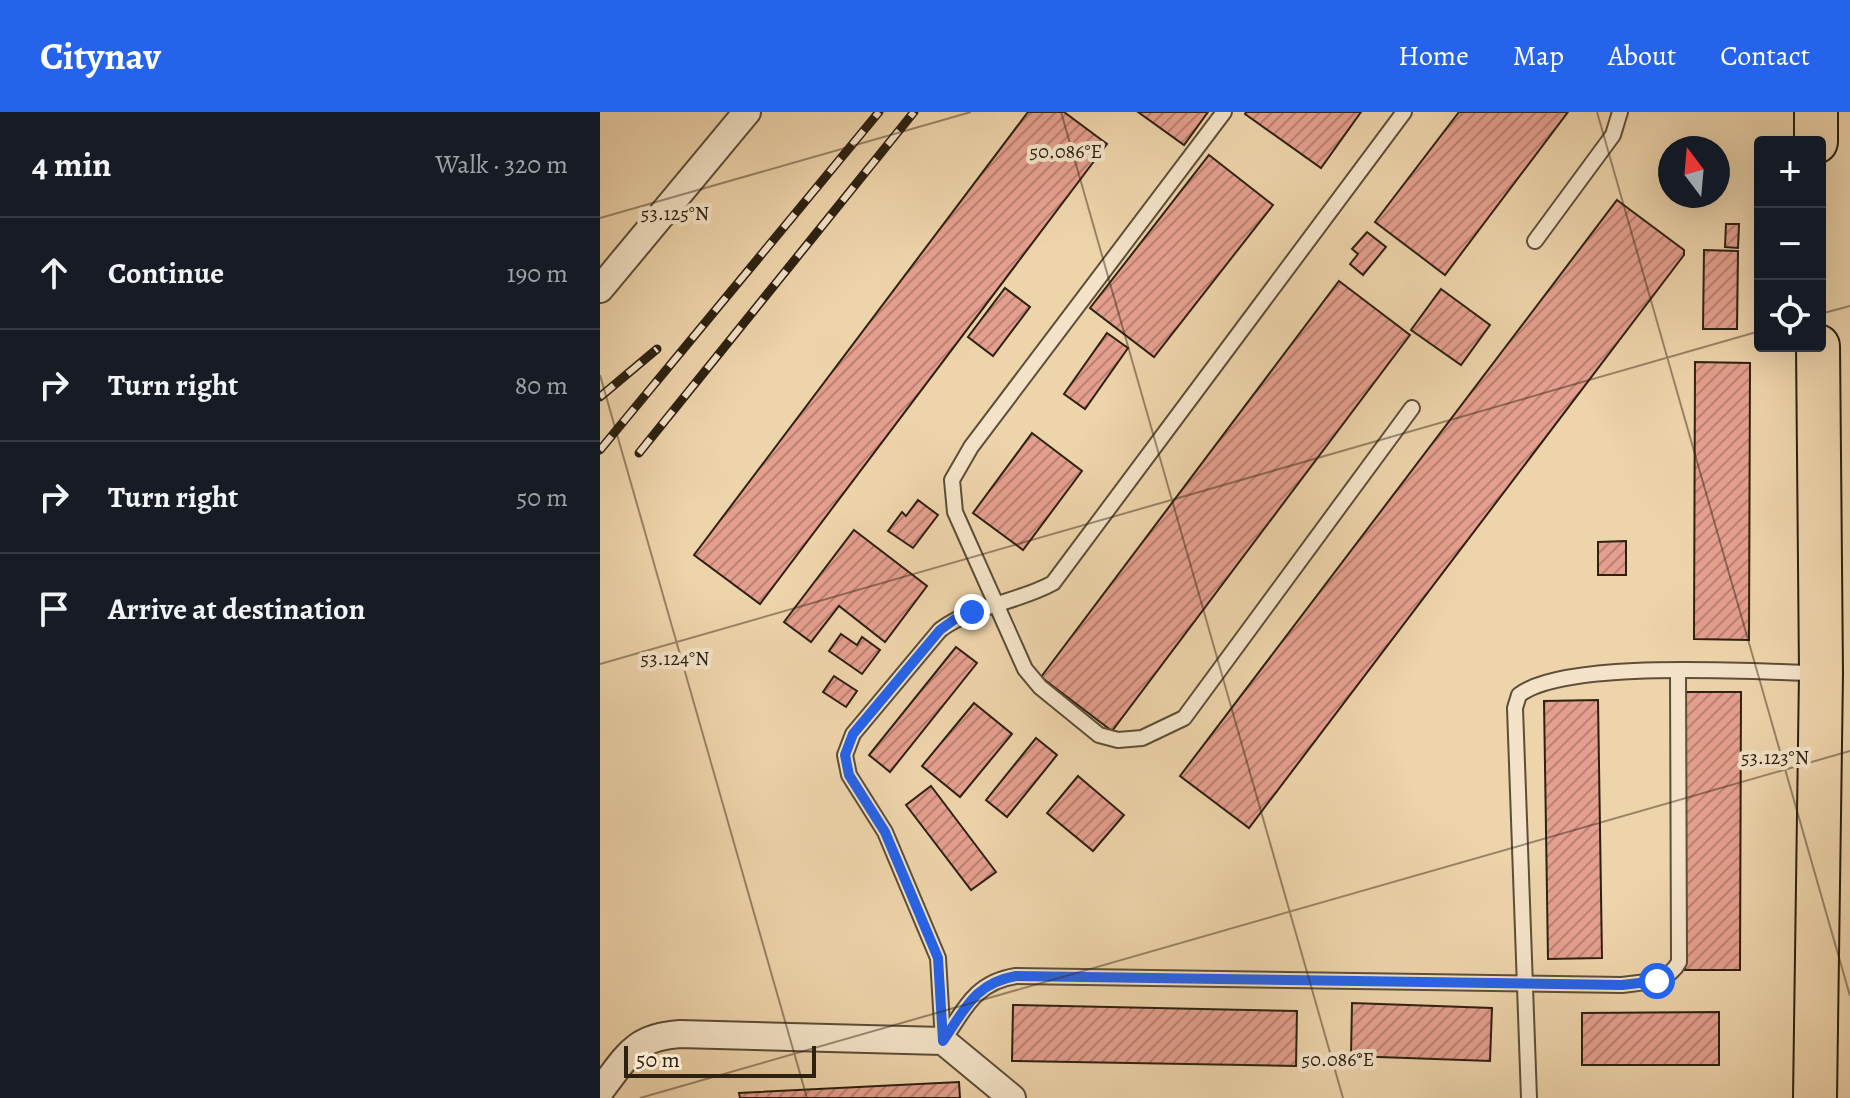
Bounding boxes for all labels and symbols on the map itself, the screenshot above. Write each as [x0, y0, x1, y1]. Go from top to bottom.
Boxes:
north arrow [1658, 136, 1730, 208]
text: 50.086°E [1030, 138, 1102, 165]
text: 53.125°N [641, 200, 709, 227]
route end [954, 594, 990, 630]
text: 53.124°N [641, 645, 709, 672]
text: 53.123°N [1741, 744, 1809, 771]
route start [1639, 963, 1675, 999]
scale bar [624, 1042, 816, 1078]
text: 50.086°E [1302, 1046, 1374, 1073]

